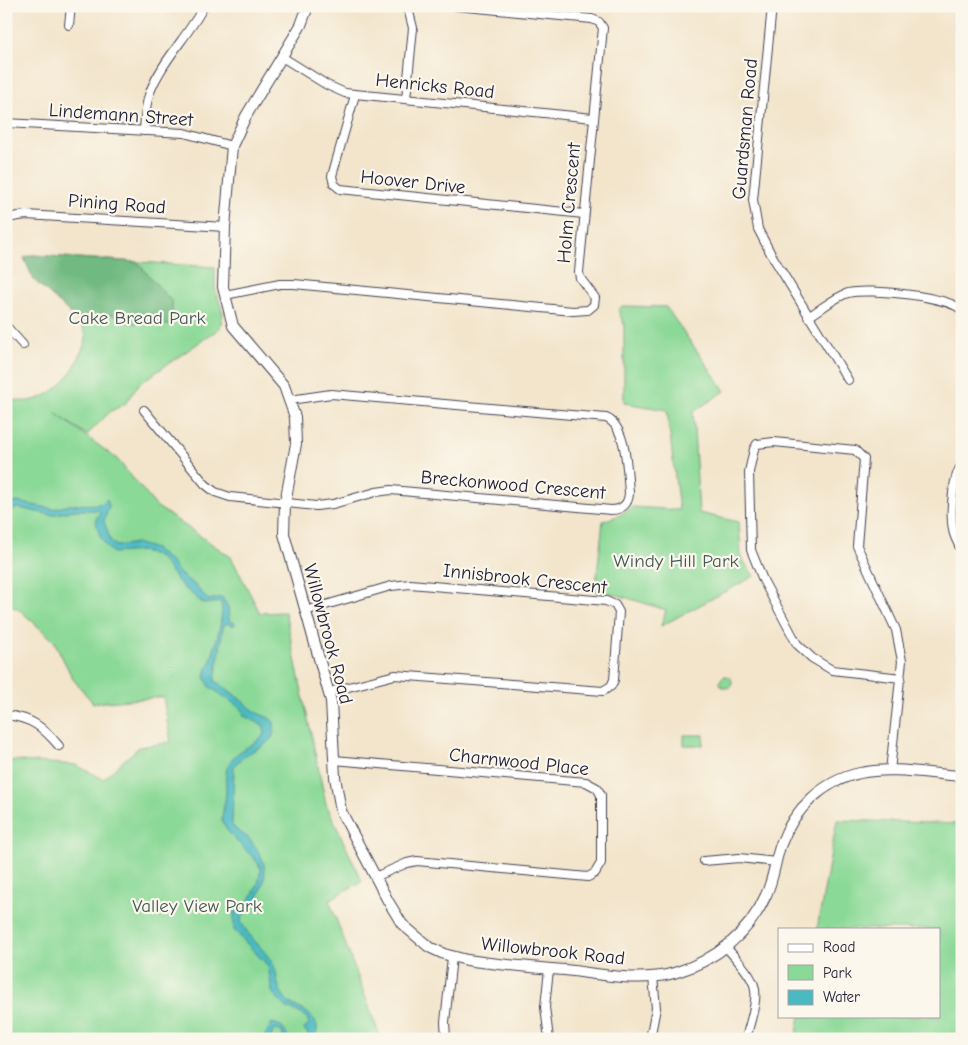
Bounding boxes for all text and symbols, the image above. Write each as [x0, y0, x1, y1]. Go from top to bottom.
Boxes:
street label: Guardsman Road [728, 58, 762, 200]
street label: Henricks Road [375, 69, 495, 103]
street label: Lindemann Street [48, 99, 194, 131]
street label: Holm Crescent [553, 141, 585, 264]
street label: Hoover Drive [359, 166, 467, 198]
street label: Pining Road [67, 190, 167, 218]
park label: Cake Bread Park [68, 307, 206, 329]
street label: Breckonwood Crescent [420, 466, 607, 504]
park label: Windy Hill Park [613, 550, 739, 572]
street label: Innisbrook Crescent [442, 559, 609, 599]
street label: Willowbrook Road [299, 561, 357, 707]
street label: Charnwood Place [448, 744, 590, 780]
park label: Valley View Park [132, 895, 263, 917]
legend [778, 928, 940, 1018]
street label: Willowbrook Road [480, 933, 626, 969]
text: Road [823, 938, 855, 956]
text: Park [823, 964, 852, 982]
text: Water [823, 988, 860, 1006]

